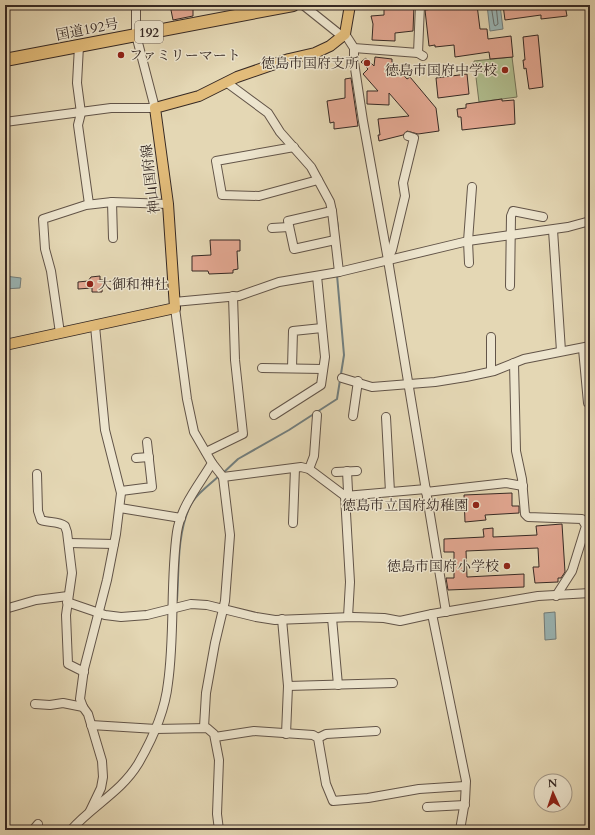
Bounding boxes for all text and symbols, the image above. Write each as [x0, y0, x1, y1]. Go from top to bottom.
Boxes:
street label: 国道192号 [54, 14, 120, 45]
road number: 192 [135, 21, 163, 43]
place label: ファミリーマート [129, 46, 241, 65]
marker: ファミリーマート [116, 50, 126, 60]
place label: 徳島市国府支所 [261, 54, 359, 73]
marker: 徳島市国府支所 [362, 58, 372, 68]
place label: 徳島市国府中学校 [385, 61, 497, 80]
marker: 徳島市国府中学校 [500, 65, 510, 75]
street label: 神山国府線 [137, 143, 164, 215]
place label: 大御和神社 [98, 275, 168, 294]
marker: 大御和神社 [85, 279, 95, 289]
place label: 徳島市立国府幼稚園 [342, 496, 468, 515]
marker: 徳島市立国府幼稚園 [471, 500, 481, 510]
place label: 徳島市国府小学校 [387, 557, 499, 576]
marker: 徳島市国府小学校 [502, 561, 512, 571]
north arrow [533, 773, 573, 813]
text: N [547, 776, 558, 791]

